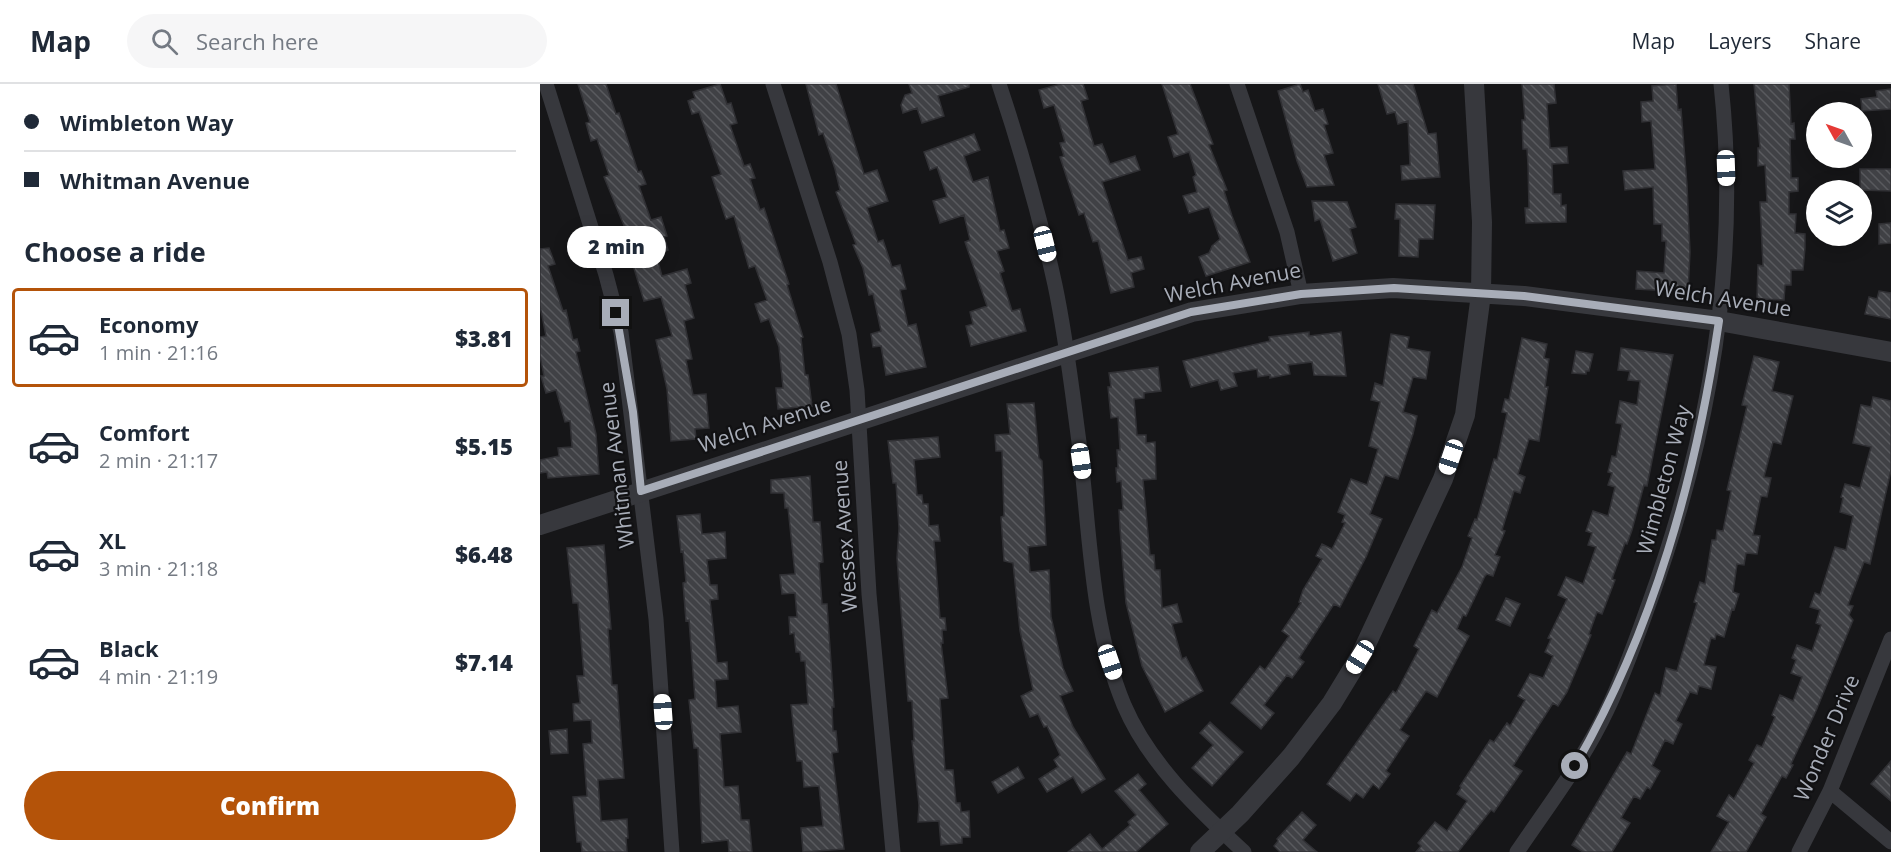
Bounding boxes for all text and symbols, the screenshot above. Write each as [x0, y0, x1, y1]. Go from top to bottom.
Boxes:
search box [127, 14, 547, 68]
text: Map [30, 22, 91, 60]
icon: search [148, 25, 181, 58]
text: Search here [196, 26, 319, 56]
text: Map [1632, 27, 1675, 55]
text: Layers [1708, 27, 1772, 55]
text: Share [1805, 27, 1861, 55]
north arrow [1806, 102, 1872, 168]
map controls [1806, 102, 1872, 246]
text: Wimbleton Way [60, 107, 234, 137]
car [1716, 150, 1736, 186]
text: Whitman Avenue [60, 165, 250, 195]
button: layers [1806, 180, 1872, 246]
car [1032, 224, 1058, 264]
callout: 2 min [566, 226, 665, 268]
text: Choose a ride [24, 233, 206, 270]
text: 2 min [588, 233, 645, 260]
street label: Welch Avenue [1162, 255, 1303, 309]
street label: Welch Avenue [1653, 273, 1793, 323]
route end [602, 299, 629, 326]
text: Economy [99, 309, 198, 339]
icon: car [27, 311, 81, 365]
text: $3.81 [455, 323, 513, 353]
text: 1 min · 21:16 [99, 339, 218, 366]
street label: Whitman Avenue [592, 380, 640, 550]
street label: Welch Avenue [695, 389, 835, 459]
street label: Wimbleton Way [1630, 401, 1697, 558]
text: Comfort [99, 417, 190, 447]
icon: car [27, 419, 81, 473]
text: $5.15 [455, 431, 513, 461]
car [1437, 437, 1465, 477]
car [1070, 442, 1092, 480]
text: 2 min · 21:17 [99, 447, 218, 474]
street label: Wessex Avenue [825, 459, 863, 613]
text: XL [99, 525, 126, 555]
icon: car [27, 527, 81, 581]
text: $6.48 [455, 539, 513, 569]
text: 3 min · 21:18 [99, 555, 218, 582]
text: Black [99, 633, 159, 663]
icon: car [27, 635, 81, 689]
car [1343, 637, 1377, 677]
car [1096, 642, 1124, 682]
text: $7.14 [455, 647, 513, 677]
text: 4 min · 21:19 [99, 663, 218, 690]
street label: Wonder Drive [1787, 670, 1865, 805]
car [653, 693, 673, 731]
route start [1561, 752, 1588, 779]
button: Confirm [24, 771, 516, 840]

